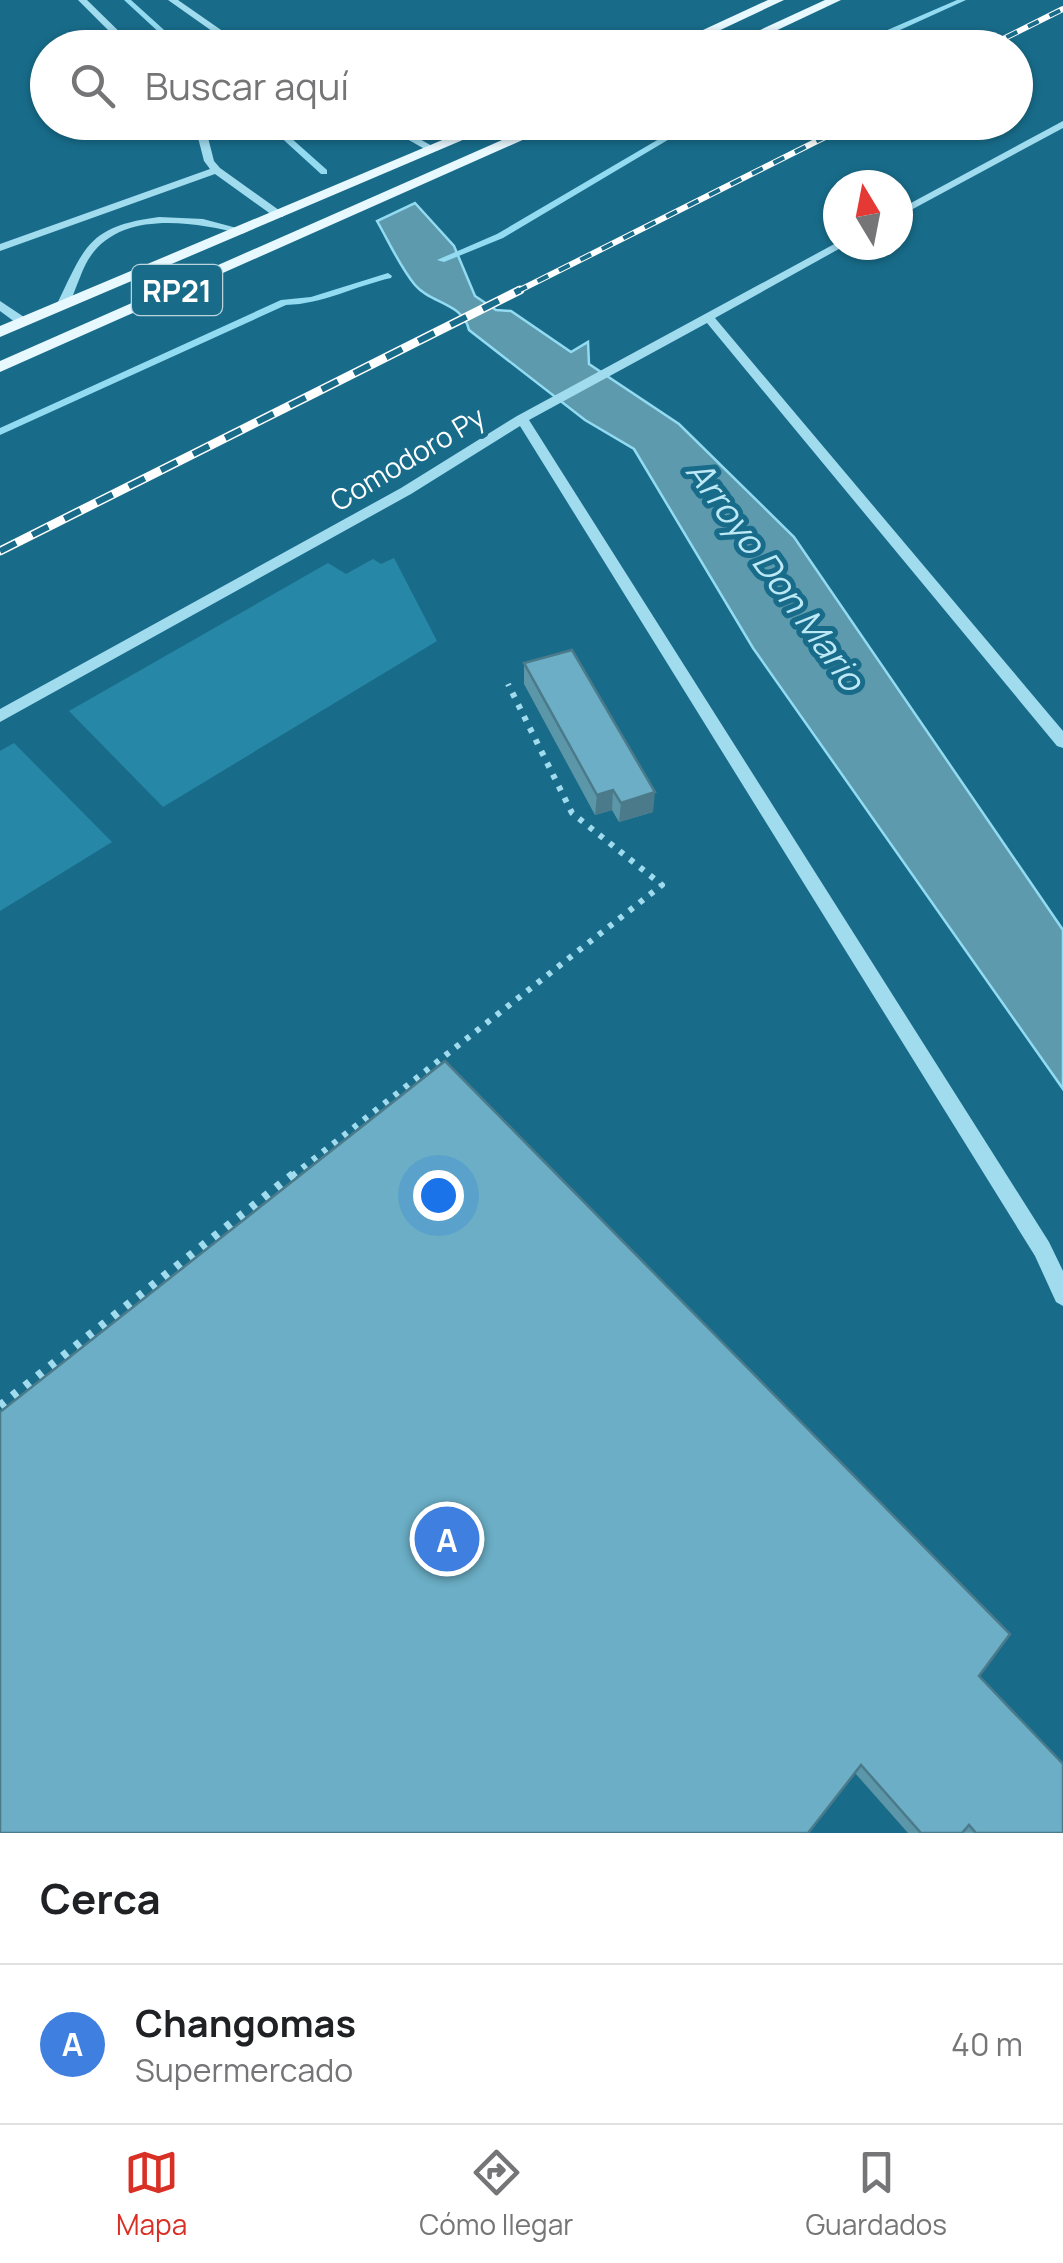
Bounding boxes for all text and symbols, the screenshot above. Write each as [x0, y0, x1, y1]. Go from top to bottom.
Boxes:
search box [30, 30, 1033, 140]
icon: search [65, 58, 120, 113]
text: Buscar aquí [145, 59, 349, 111]
north arrow [823, 170, 913, 260]
road number: RP21 [132, 265, 222, 315]
street label: Comodoro Py [323, 397, 491, 519]
water label: Arroyo Don Mario [676, 450, 878, 702]
your location [413, 1170, 464, 1221]
pin: A [414, 1502, 480, 1576]
text: Cerca [40, 1869, 161, 1927]
text: Changomas [135, 1996, 356, 2048]
text: A [62, 2022, 83, 2066]
text: 40 m [951, 2022, 1023, 2066]
text: Supermercado [135, 2048, 353, 2092]
tab: Mapa [116, 2145, 187, 2243]
tab: Cómo llegar [419, 2145, 573, 2243]
tab: Guardados [805, 2145, 947, 2243]

